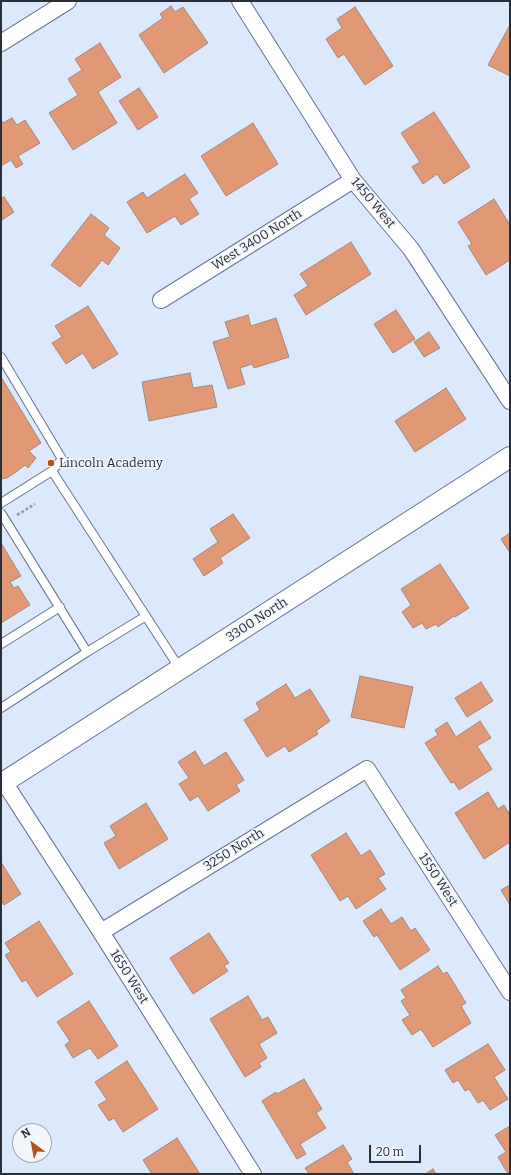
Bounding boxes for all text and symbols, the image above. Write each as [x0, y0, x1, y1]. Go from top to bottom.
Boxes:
street label: 1450 West [347, 175, 399, 231]
street label: West 3400 North [209, 206, 305, 274]
place label: Lincoln Academy [59, 455, 163, 471]
marker: Lincoln Academy [46, 458, 56, 468]
street label: 3300 North [223, 594, 291, 646]
street label: 3250 North [201, 825, 267, 875]
street label: 1550 West [415, 850, 461, 910]
street label: 1650 West [106, 947, 152, 1007]
north arrow [12, 1123, 52, 1163]
text: N [19, 1125, 33, 1141]
scale bar [371, 1137, 423, 1163]
text: 20 m [376, 1145, 404, 1159]

